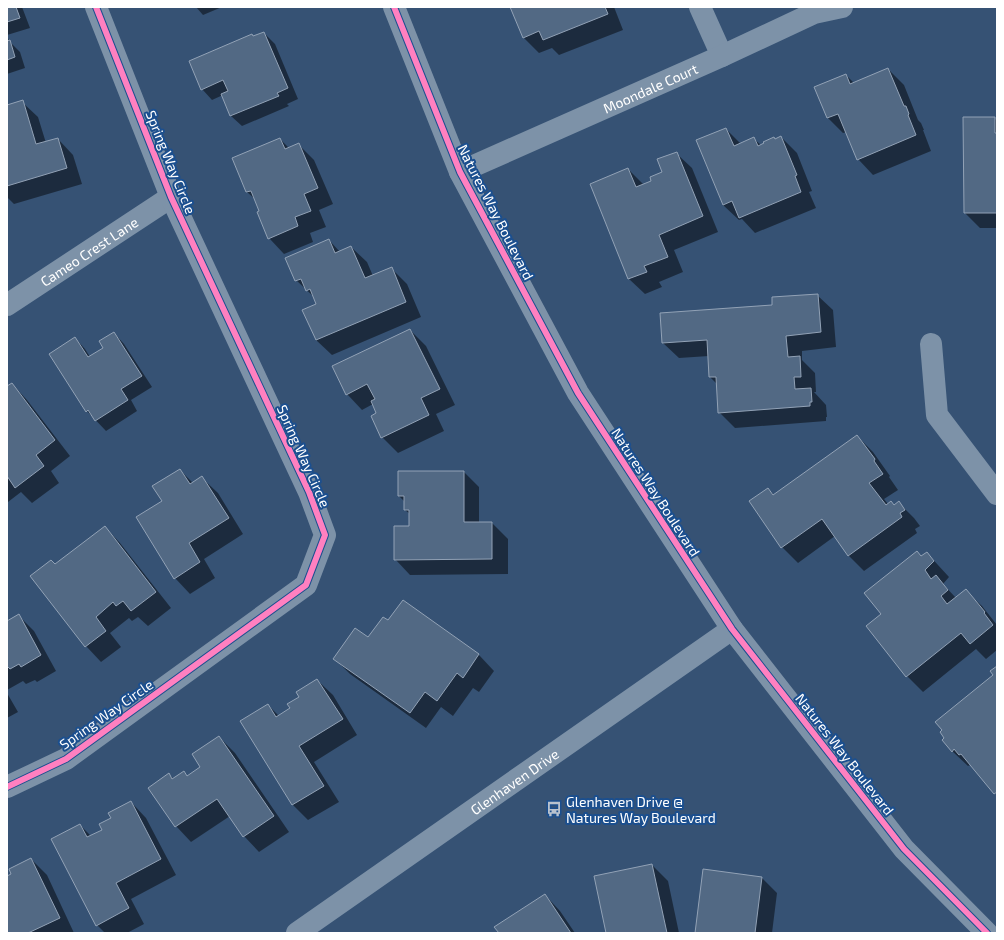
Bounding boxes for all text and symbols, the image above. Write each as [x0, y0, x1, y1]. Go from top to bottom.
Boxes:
street label: Moondale Court [600, 59, 700, 116]
street label: Spring Way Circle [142, 108, 200, 216]
street label: Natures Way Boulevard [454, 141, 538, 283]
street label: Cameo Crest Lane [37, 213, 141, 289]
street label: Spring Way Circle [274, 402, 334, 510]
street label: Natures Way Boulevard [608, 425, 704, 559]
street label: Spring Way Circle [56, 675, 156, 753]
street label: Natures Way Boulevard [792, 690, 898, 818]
street label: Glenhaven Drive [467, 744, 562, 818]
place label: Glenhaven Drive @ Natures Way Boulevard [566, 793, 716, 826]
bus stop icon: Glenhaven Drive @ Natures Way Boulevard [545, 800, 563, 818]

